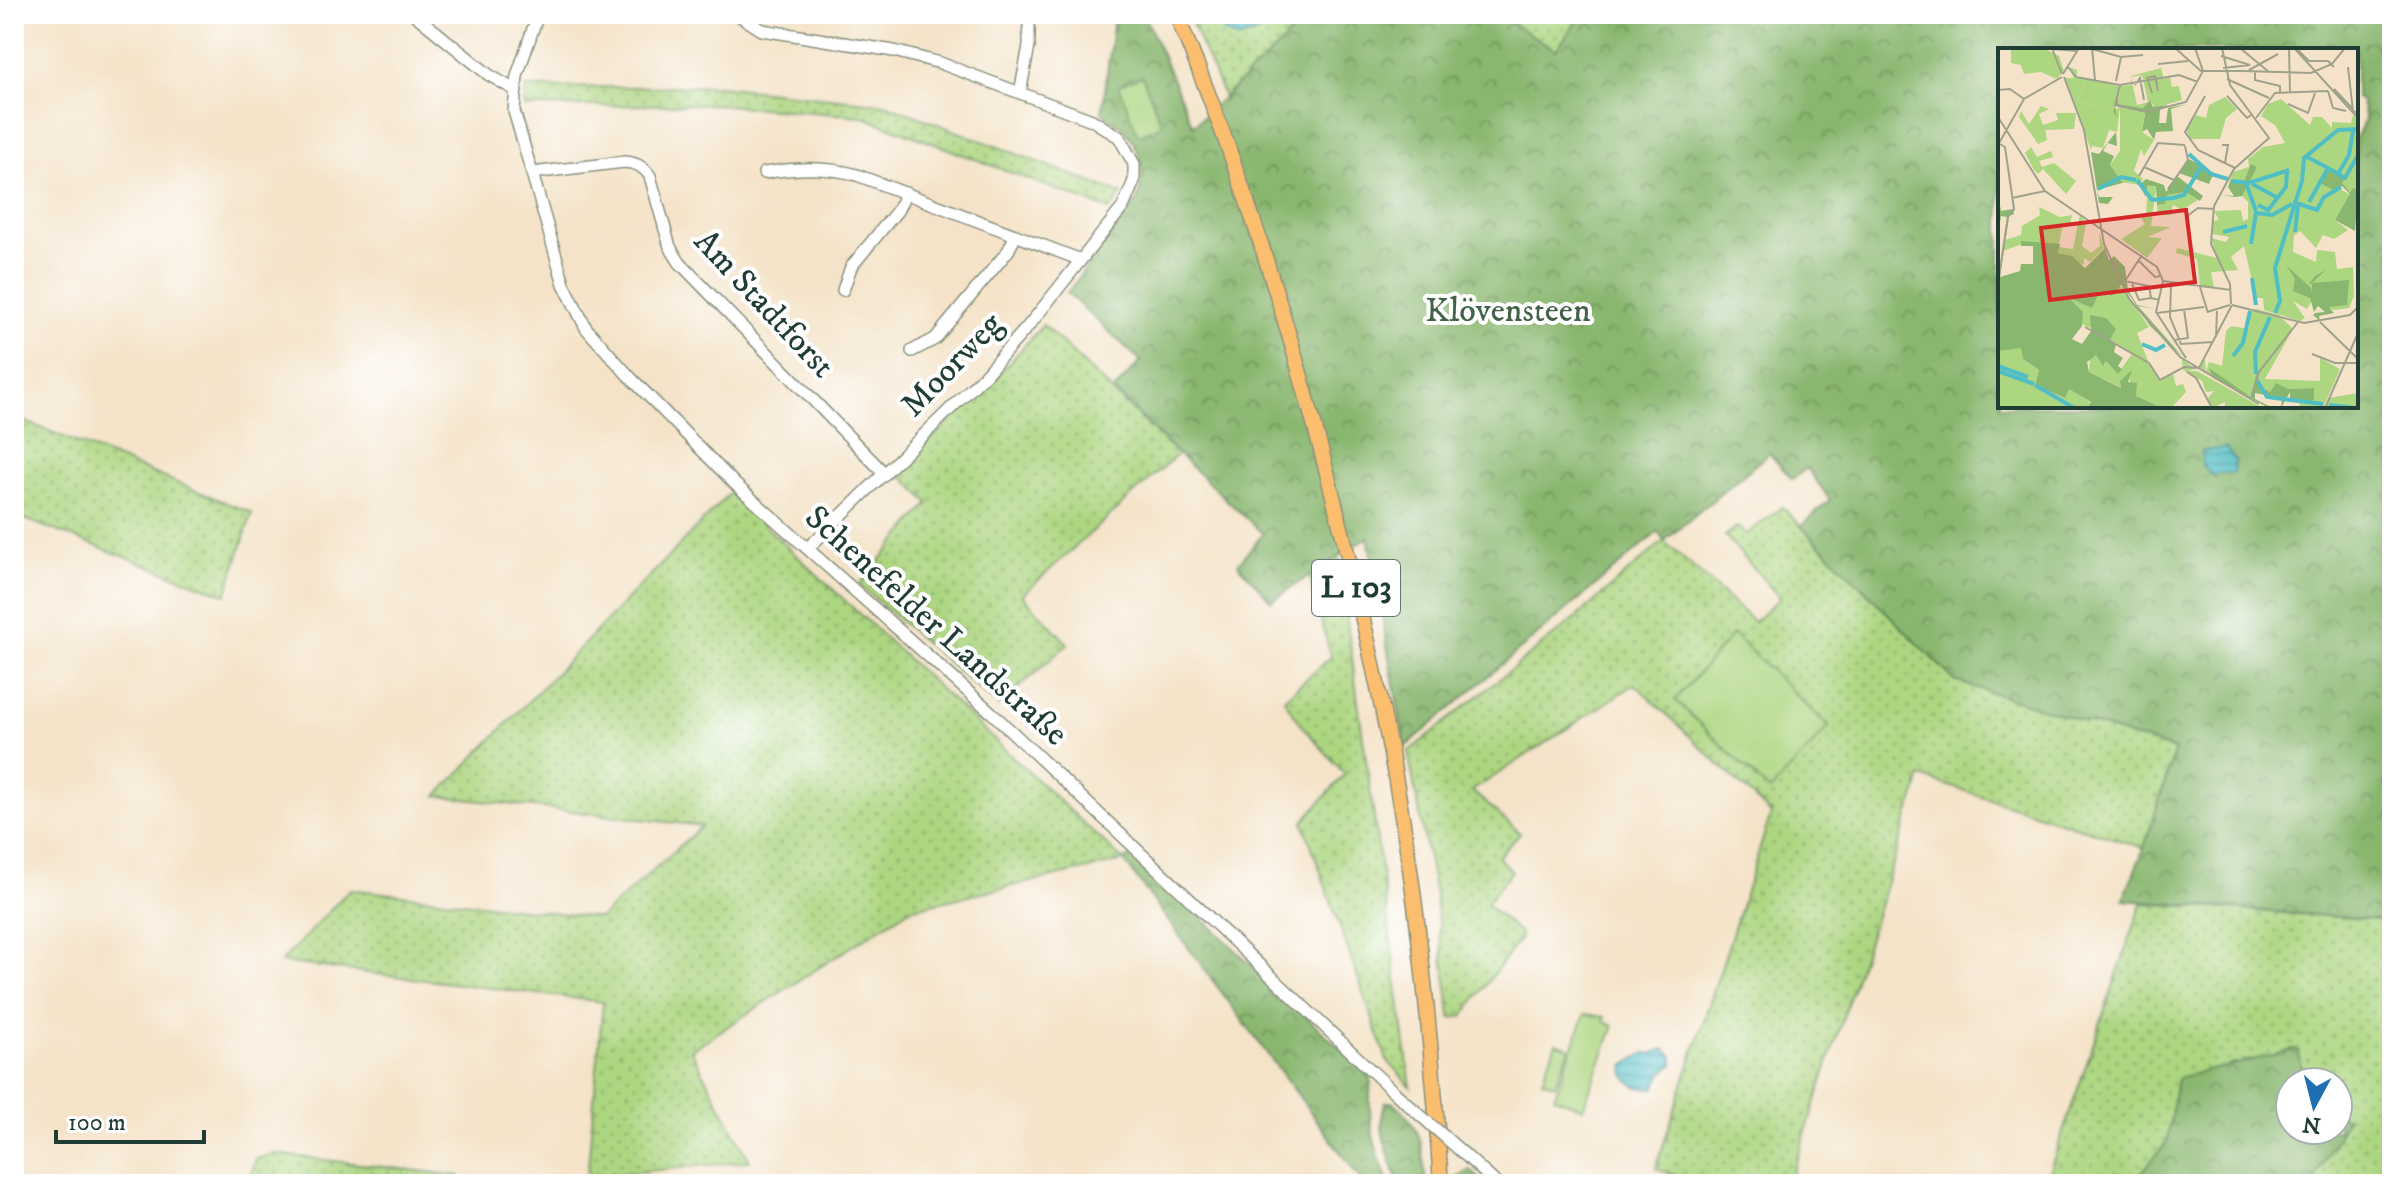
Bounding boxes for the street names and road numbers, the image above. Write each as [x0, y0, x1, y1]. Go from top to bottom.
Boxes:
street label: Am Stadtforst [685, 221, 843, 387]
street label: Moorweg [892, 304, 1012, 426]
street label: Schenefelder Landstraße [796, 497, 1076, 755]
road number: L 103 [1312, 560, 1400, 616]

